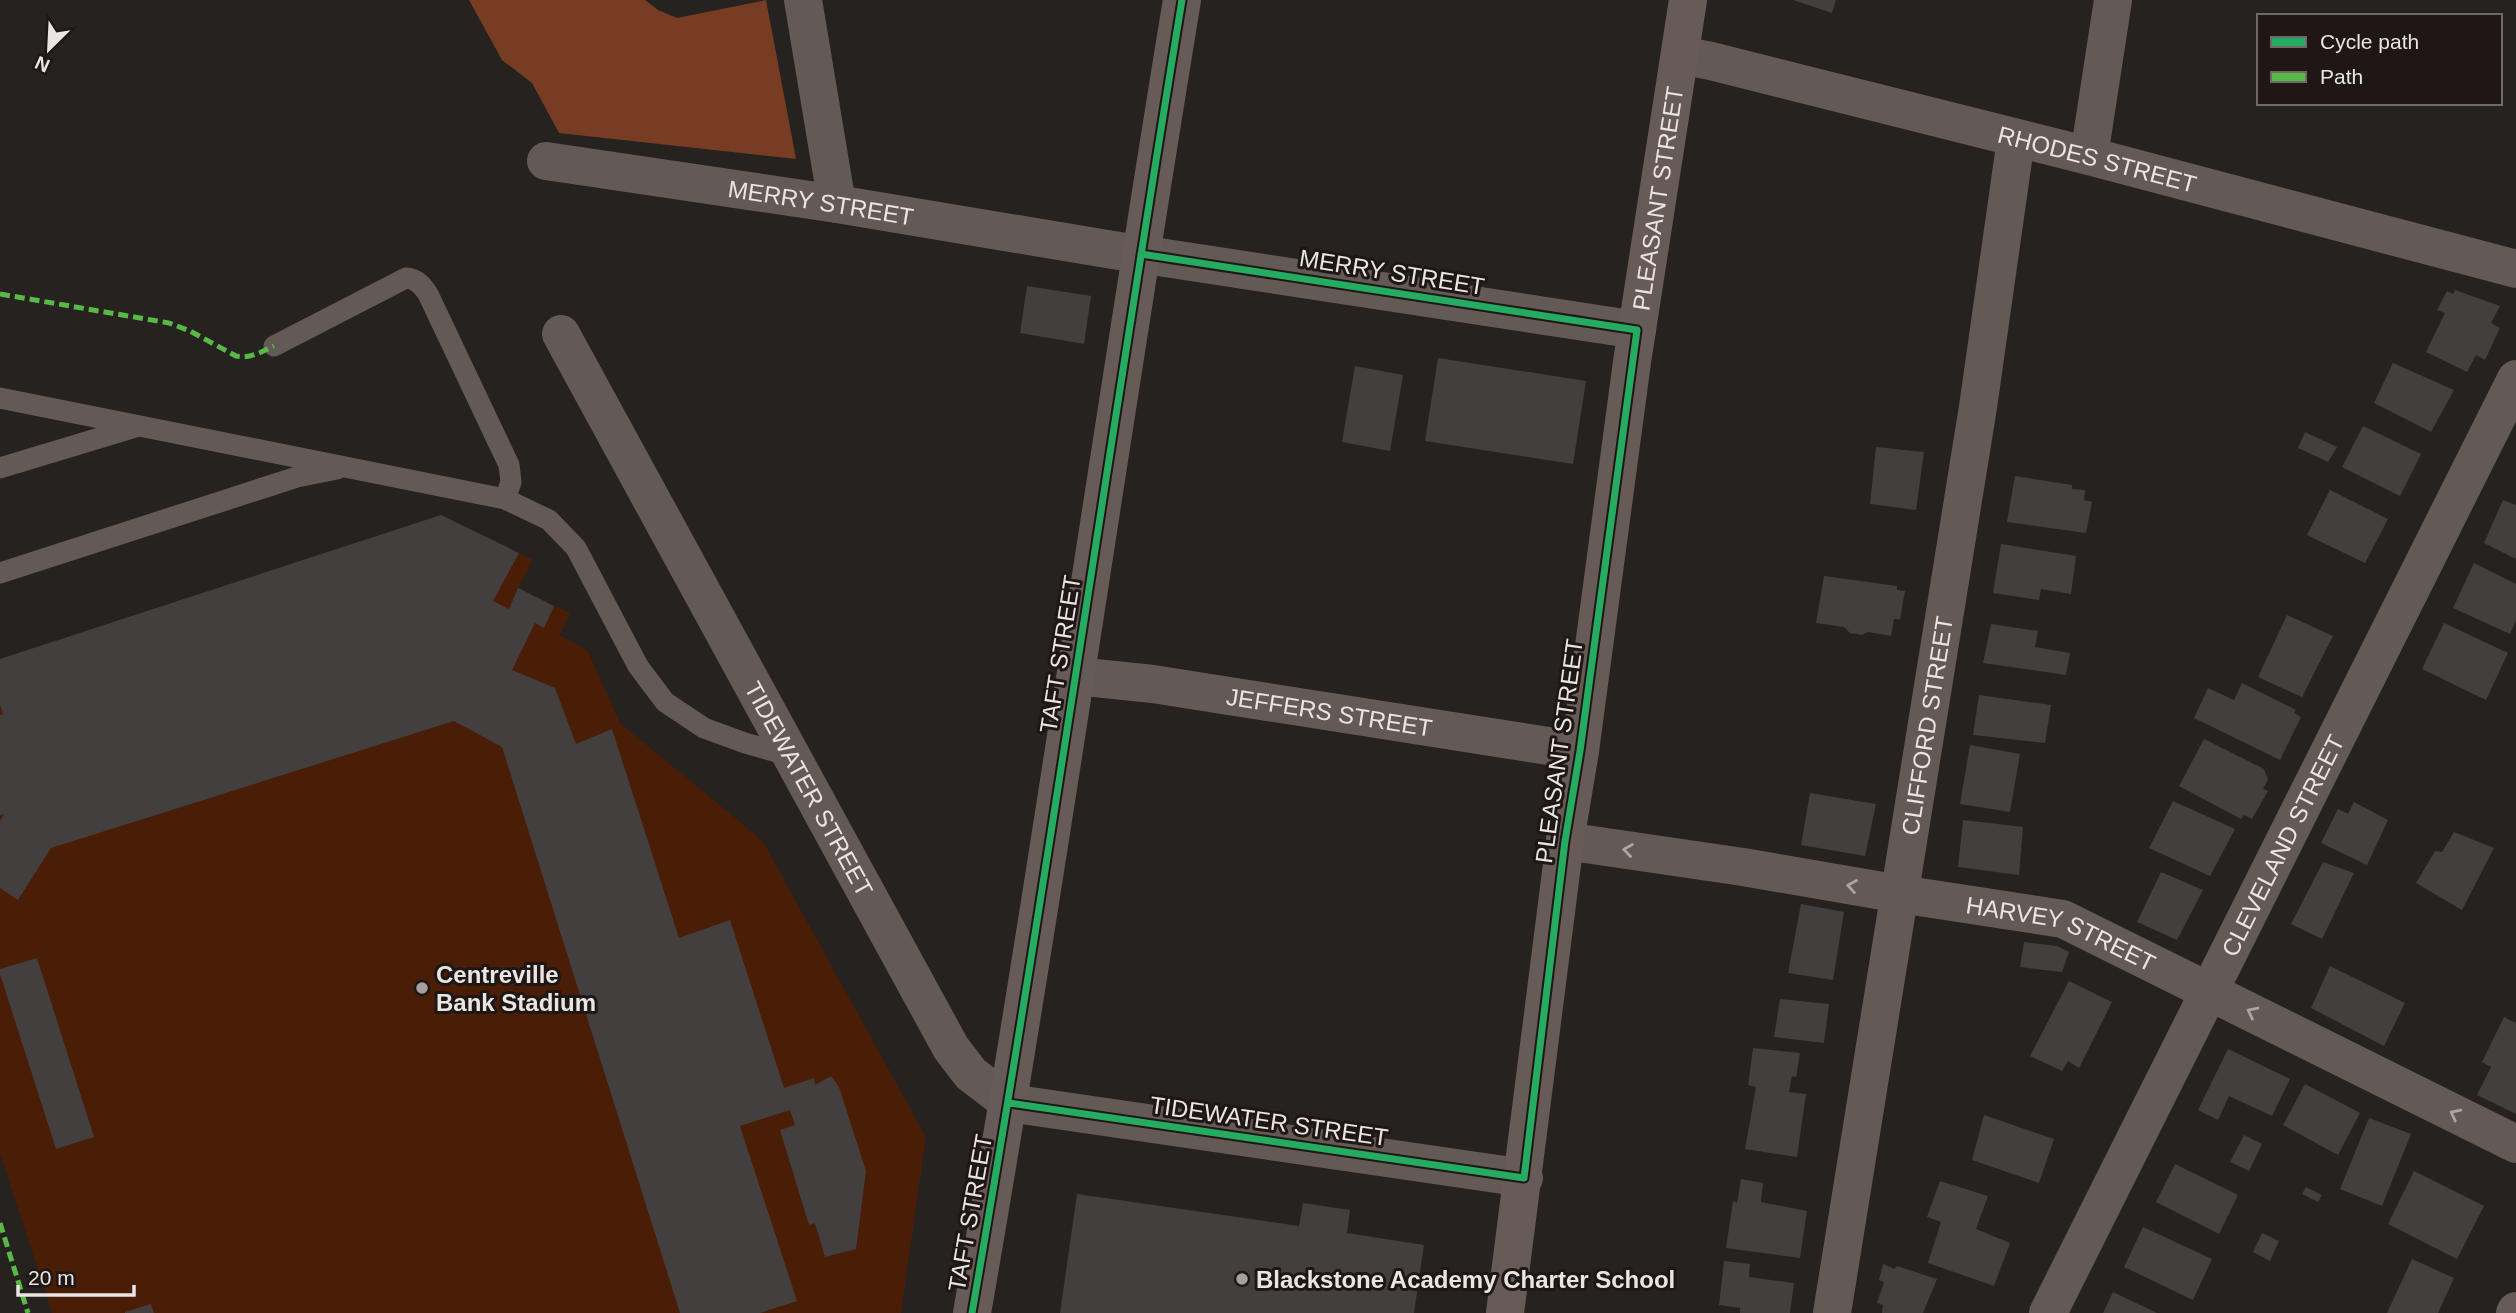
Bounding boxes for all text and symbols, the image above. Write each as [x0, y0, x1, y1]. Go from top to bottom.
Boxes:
north arrow [14, 14, 84, 84]
legend [2257, 14, 2502, 105]
text: Cycle path [2320, 30, 2419, 53]
text: N [32, 52, 53, 76]
text: Path [2320, 65, 2363, 88]
street label: PLEASANT STREET [1627, 84, 1688, 312]
street label: RHODES STREET [1995, 120, 2200, 197]
street label: MERRY STREET [726, 175, 916, 230]
street label: MERRY STREET [1297, 244, 1487, 300]
street label: TAFT STREET [1034, 573, 1086, 735]
street label: CLIFFORD STREET [1896, 614, 1958, 837]
street label: PLEASANT STREET [1530, 637, 1588, 865]
street label: TIDEWATER STREET [740, 677, 879, 901]
street label: JEFFERS STREET [1225, 682, 1435, 741]
street label: CLEVELAND STREET [2216, 730, 2349, 961]
one-way arrow [1622, 843, 1634, 858]
one-way arrow [1846, 879, 1858, 894]
street label: HARVEY STREET [1964, 891, 2160, 976]
place label: Centreville Bank Stadium [436, 961, 596, 1016]
marker: Centreville Bank Stadium [414, 980, 430, 996]
one-way arrow [2247, 1006, 2259, 1020]
street label: TIDEWATER STREET [1148, 1091, 1390, 1151]
one-way arrow [2450, 1108, 2462, 1122]
street label: TAFT STREET [943, 1132, 997, 1294]
scale bar [18, 1254, 133, 1298]
text: 20 m [28, 1266, 75, 1289]
place label: Blackstone Academy Charter School [1256, 1266, 1675, 1293]
marker: Blackstone Academy Charter School [1234, 1271, 1250, 1287]

